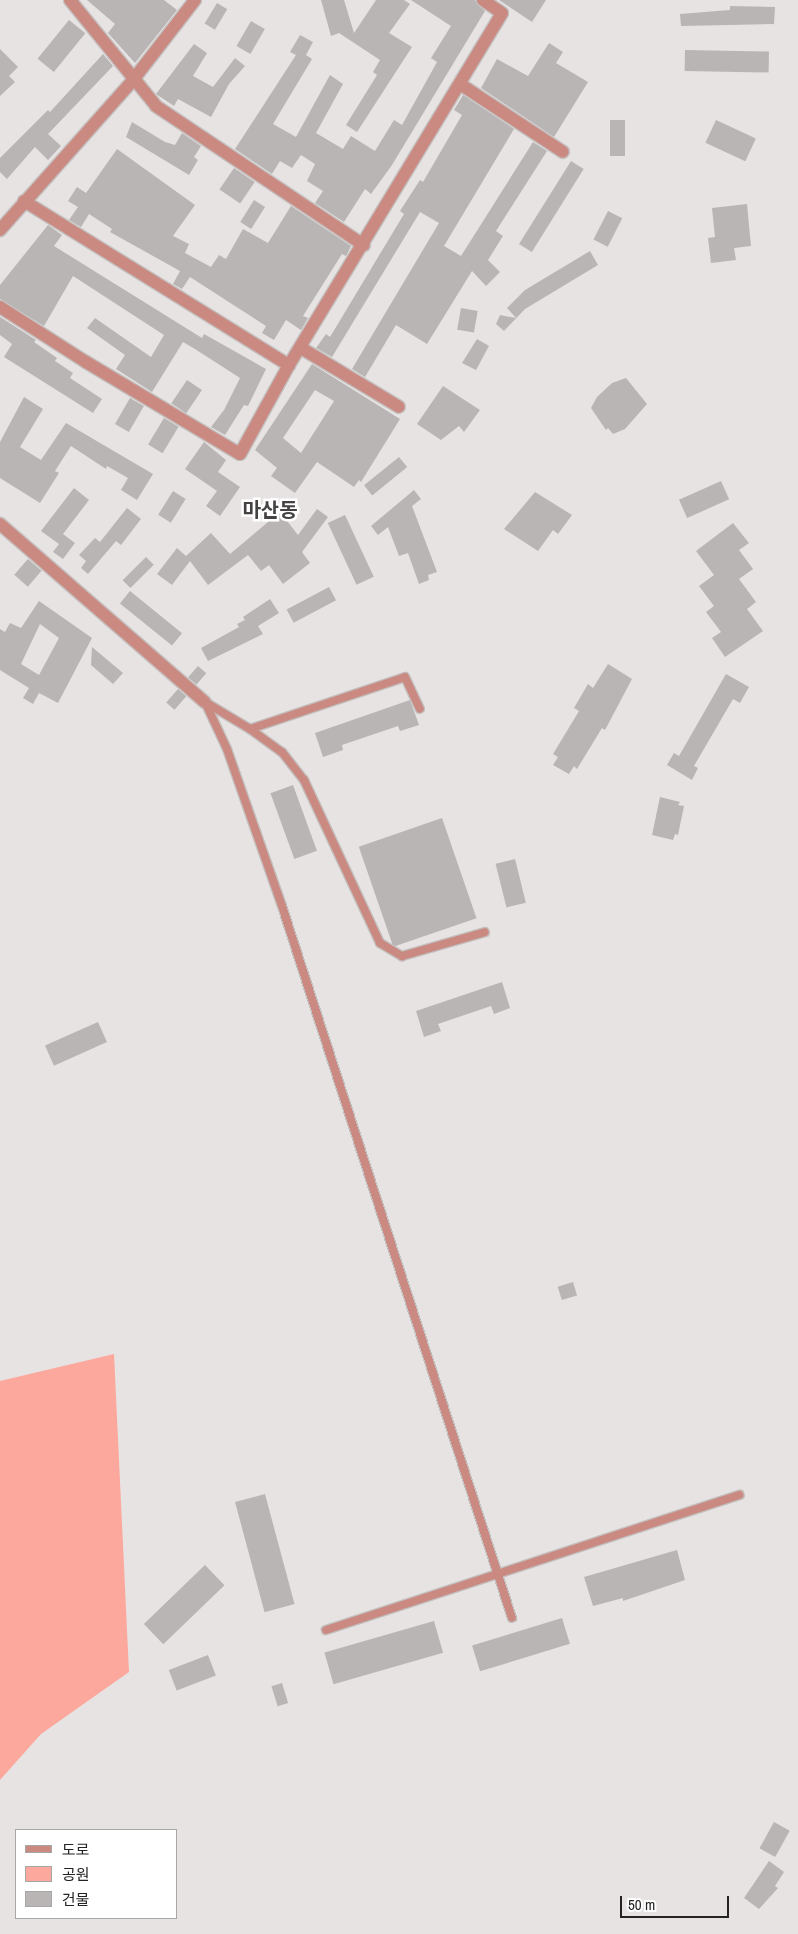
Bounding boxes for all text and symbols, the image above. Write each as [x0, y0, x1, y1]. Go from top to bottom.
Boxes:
district label: 마산동 [242, 497, 298, 521]
legend [15, 1829, 178, 1919]
text: 도로 [62, 1839, 90, 1860]
text: 공원 [62, 1864, 90, 1885]
scale bar [623, 1886, 732, 1918]
text: 건물 [62, 1889, 90, 1910]
text: 50 m [628, 1894, 655, 1915]

